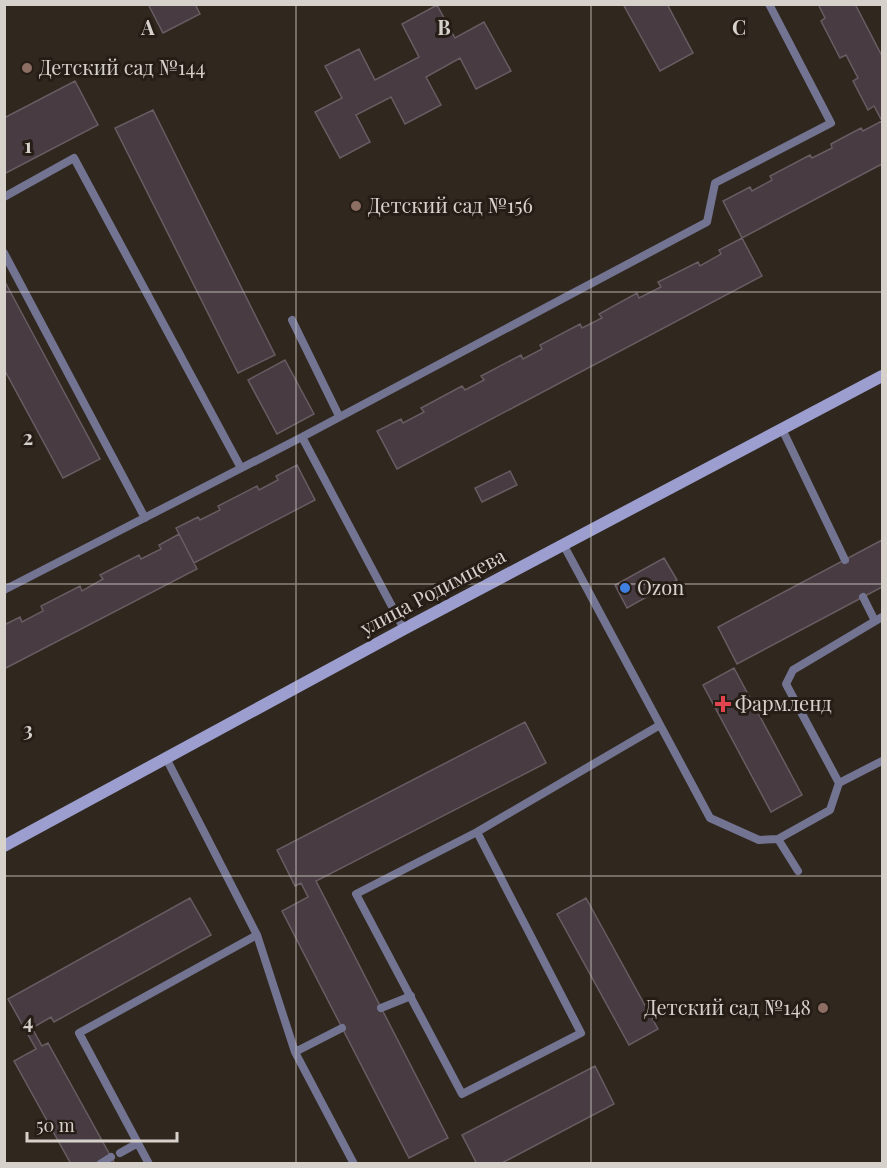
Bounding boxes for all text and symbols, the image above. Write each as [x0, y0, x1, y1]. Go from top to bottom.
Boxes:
text: A [140, 13, 155, 40]
text: B [437, 13, 451, 40]
text: C [732, 13, 746, 40]
place label: Детский сад №144 [39, 53, 205, 80]
marker: Детский сад №144 [20, 61, 34, 75]
text: 1 [24, 131, 32, 158]
place label: Детский сад №156 [368, 191, 533, 218]
marker: Детский сад №156 [349, 199, 363, 213]
text: 2 [23, 423, 33, 450]
street label: улица Родимцева [354, 541, 510, 641]
place label: Ozon [637, 573, 684, 600]
marker: Ozon [618, 581, 632, 595]
place label: Фармленд [735, 689, 832, 716]
marker: Фармленд [716, 697, 730, 711]
text: 3 [23, 715, 33, 742]
place label: Детский сад №148 [644, 993, 811, 1020]
marker: Детский сад №148 [816, 1001, 830, 1015]
text: 4 [23, 1007, 33, 1034]
scale bar [27, 1105, 177, 1143]
text: 50 m [36, 1113, 75, 1137]

